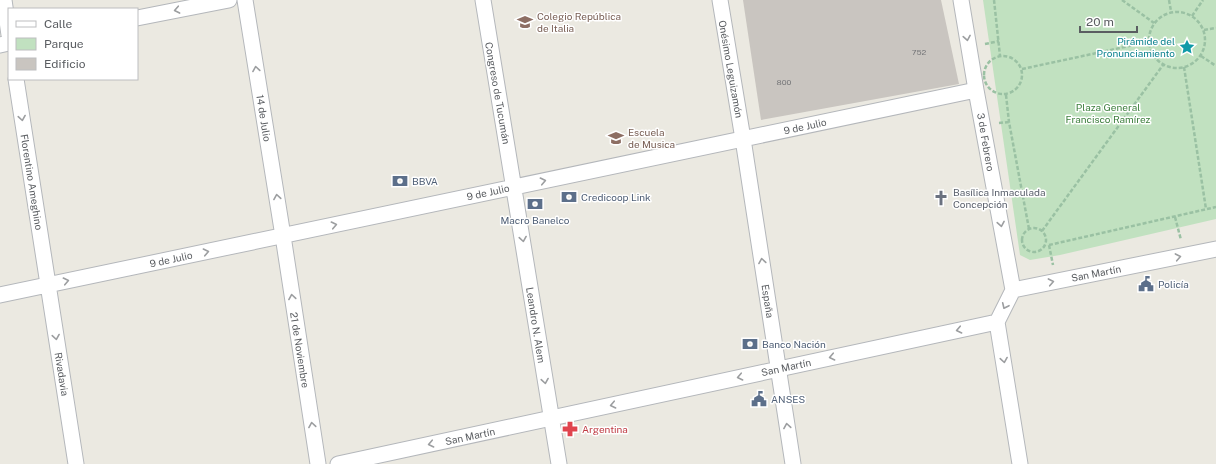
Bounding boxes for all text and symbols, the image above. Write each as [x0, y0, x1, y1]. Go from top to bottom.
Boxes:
one-way arrow [174, 6, 180, 14]
legend [8, 8, 138, 80]
scale bar [1080, 8, 1137, 34]
place label: Colegio República de Italia [537, 10, 621, 34]
school or university icon: Colegio República de Italia [516, 13, 534, 31]
text: 20 m [1086, 15, 1114, 29]
text: Calle [44, 17, 73, 31]
street label: Onésimo Leguizamón [716, 19, 746, 119]
one-way arrow [962, 35, 971, 42]
place label: Pirámide del Pronunciamiento [1097, 35, 1175, 59]
text: Parque [44, 37, 84, 51]
place icon: Pirámide del Pronunciamiento [1178, 38, 1196, 56]
street label: Congreso de Tucumán [483, 41, 513, 145]
house number: 752 [912, 47, 927, 57]
text: Edificio [44, 57, 86, 71]
one-way arrow [252, 66, 261, 72]
house number: 800 [777, 77, 792, 87]
street label: 14 de Julio [254, 94, 274, 143]
park label: Plaza General Francisco Ramírez [1066, 101, 1151, 125]
street label: 3 de Febrero [975, 112, 997, 172]
one-way arrow [17, 114, 26, 121]
street label: 9 de Julio [783, 116, 828, 136]
place label: Escuela de Musica [628, 126, 675, 150]
school or university icon: Escuela de Musica [607, 129, 625, 147]
street label: Florentino Ameghino [18, 133, 46, 231]
bank icon: BBVA [391, 172, 409, 190]
place label: BBVA [412, 175, 438, 187]
one-way arrow [540, 177, 546, 185]
street label: 9 de Julio [466, 182, 511, 202]
place label: Basílica Inmaculada Concepción [953, 186, 1046, 210]
bank icon: Credicoop Link [560, 188, 578, 206]
church icon: Basílica Inmaculada Concepción [932, 189, 950, 207]
place label: Credicoop Link [581, 191, 651, 203]
one-way arrow [273, 194, 282, 200]
bank icon: Macro Banelco [526, 195, 544, 213]
place label: Macro Banelco [500, 214, 570, 226]
one-way arrow [331, 221, 337, 230]
one-way arrow [996, 221, 1004, 227]
one-way arrow [518, 236, 526, 242]
one-way arrow [203, 248, 210, 256]
street label: 9 de Julio [149, 249, 194, 269]
one-way arrow [1175, 253, 1182, 262]
one-way arrow [758, 258, 767, 264]
street label: San Martín [1070, 262, 1122, 284]
public building icon: Policía [1137, 275, 1155, 293]
one-way arrow [62, 278, 69, 286]
place label: Policía [1158, 278, 1189, 290]
one-way arrow [1048, 279, 1054, 287]
street label: España [759, 283, 777, 319]
street label: Leandro N. Alem [524, 286, 548, 364]
one-way arrow [288, 294, 297, 300]
one-way arrow [1002, 301, 1010, 309]
street label: 21 de Noviembre [288, 311, 312, 389]
one-way arrow [956, 326, 963, 334]
one-way arrow [51, 334, 60, 340]
bank icon: Banco Nación [741, 335, 759, 353]
place label: Banco Nación [762, 338, 826, 350]
street label: Rivadavia [53, 351, 71, 397]
one-way arrow [829, 353, 835, 361]
street label: San Martín [760, 356, 812, 378]
one-way arrow [999, 357, 1008, 363]
one-way arrow [737, 373, 743, 381]
one-way arrow [540, 378, 549, 385]
public building icon: ANSES [750, 390, 768, 408]
place label: ANSES [771, 393, 806, 405]
one-way arrow [610, 400, 616, 408]
pharmacy icon: Argentina [561, 420, 579, 438]
one-way arrow [308, 422, 317, 429]
one-way arrow [783, 422, 792, 429]
place label: Argentina [582, 423, 628, 435]
street label: San Martín [444, 425, 496, 447]
one-way arrow [428, 439, 434, 447]

